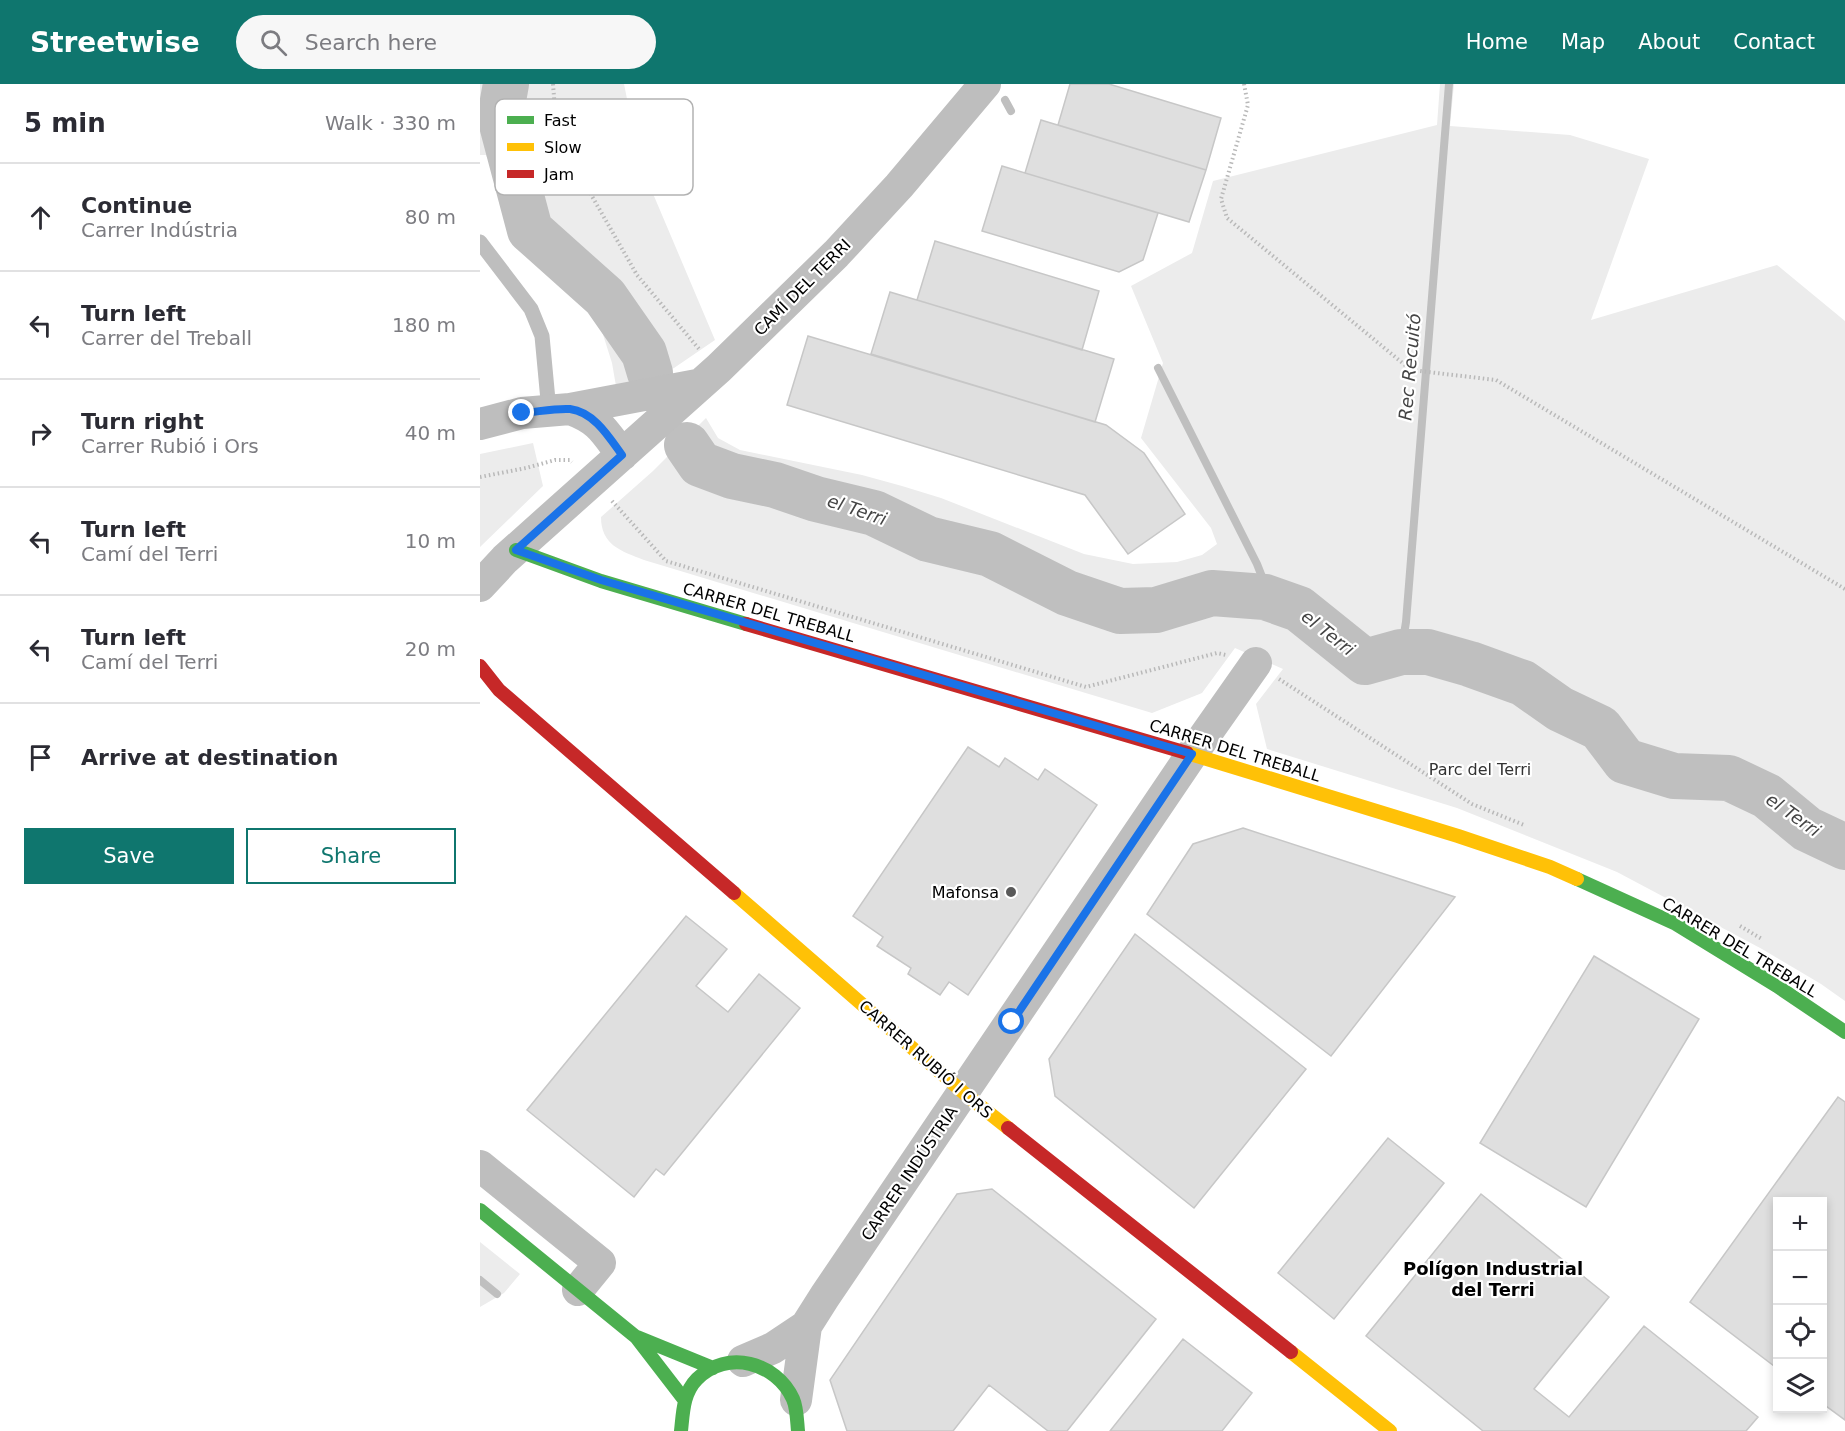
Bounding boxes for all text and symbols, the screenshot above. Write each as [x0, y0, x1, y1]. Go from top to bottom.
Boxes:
search box [236, 15, 656, 69]
text: Streetwise [30, 26, 200, 59]
icon: search [257, 26, 290, 59]
text: Search here [305, 30, 437, 55]
text: Home [1466, 30, 1528, 54]
text: Map [1561, 30, 1605, 54]
text: About [1638, 30, 1700, 54]
text: Contact [1733, 30, 1815, 54]
legend [495, 99, 693, 195]
text: 5 min [24, 108, 106, 138]
text: Walk · 330 m [325, 111, 456, 135]
text: Fast [544, 111, 576, 130]
text: Slow [544, 138, 581, 157]
text: Jam [543, 165, 574, 184]
text: Continue [81, 193, 192, 218]
icon: ahead [24, 201, 57, 234]
text: 80 m [405, 205, 456, 229]
text: Carrer Indústria [81, 218, 238, 242]
street label: CAMÍ DEL TERRI [750, 235, 855, 340]
text: Turn left [81, 301, 186, 326]
icon: left [24, 309, 57, 342]
text: 180 m [392, 313, 456, 337]
water label: Rec Recuitó [1394, 313, 1425, 421]
text: Carrer del Treball [81, 326, 252, 350]
route end [508, 399, 534, 425]
text: Turn right [81, 409, 204, 434]
icon: right [24, 417, 57, 450]
text: 40 m [405, 421, 456, 445]
text: Carrer Rubió i Ors [81, 434, 259, 458]
water label: el Terri [825, 490, 890, 529]
text: Turn left [81, 517, 186, 542]
icon: left [24, 525, 57, 558]
text: 10 m [405, 529, 456, 553]
text: Camí del Terri [81, 542, 218, 566]
street label: CARRER DEL TREBALL [681, 579, 857, 646]
water label: el Terri [1298, 605, 1359, 660]
text: Turn left [81, 625, 186, 650]
icon: left [24, 633, 57, 666]
text: 20 m [405, 637, 456, 661]
text: Camí del Terri [81, 650, 218, 674]
street label: CARRER DEL TREBALL [1147, 715, 1323, 786]
icon: arrive [24, 741, 57, 774]
text: Arrive at destination [81, 745, 338, 770]
park label: Parc del Terri [1429, 760, 1531, 779]
water label: el Terri [1762, 788, 1824, 841]
button: Save [24, 828, 234, 884]
button: Share [246, 828, 456, 884]
place label: Mafonsa [932, 883, 999, 902]
marker: Mafonsa [1004, 885, 1018, 899]
street label: CARRER DEL TREBALL [1659, 893, 1821, 1001]
street label: CARRER RUBIÓ I ORS [855, 996, 996, 1122]
route start [998, 1008, 1024, 1034]
street label: CARRER INDÚSTRIA [857, 1102, 962, 1244]
map controls [1773, 1197, 1827, 1413]
button: + [1773, 1197, 1827, 1251]
button: − [1773, 1251, 1827, 1305]
district label: Polígon Industrial del Terri [1403, 1258, 1583, 1300]
button: locate [1773, 1305, 1827, 1359]
button: layers [1773, 1359, 1827, 1413]

